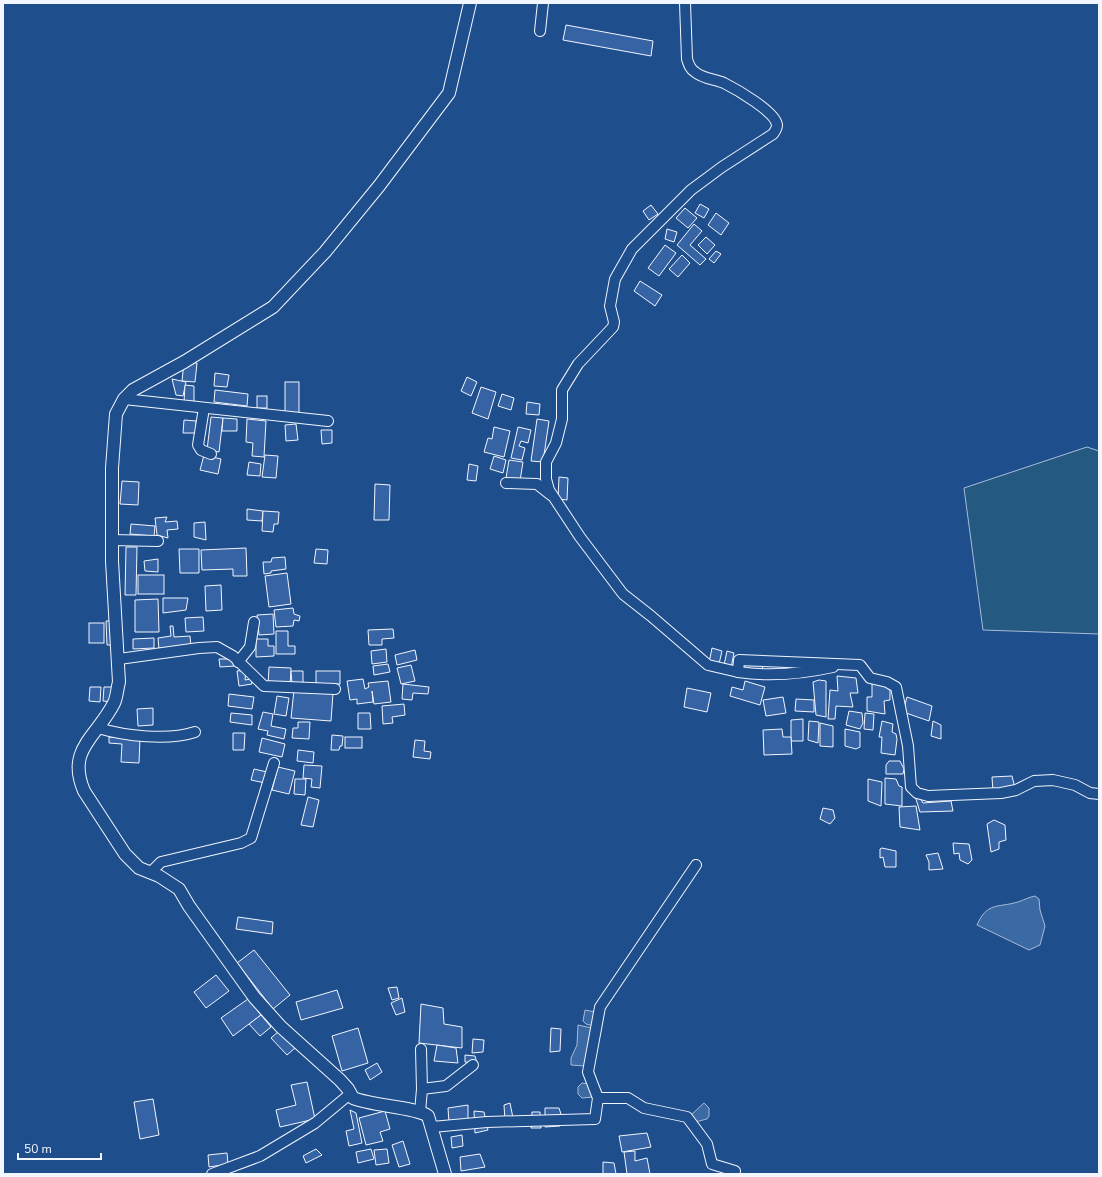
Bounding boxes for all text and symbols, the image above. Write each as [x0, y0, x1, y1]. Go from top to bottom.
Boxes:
scale bar [18, 1135, 101, 1161]
text: 50 m [24, 1141, 52, 1157]

